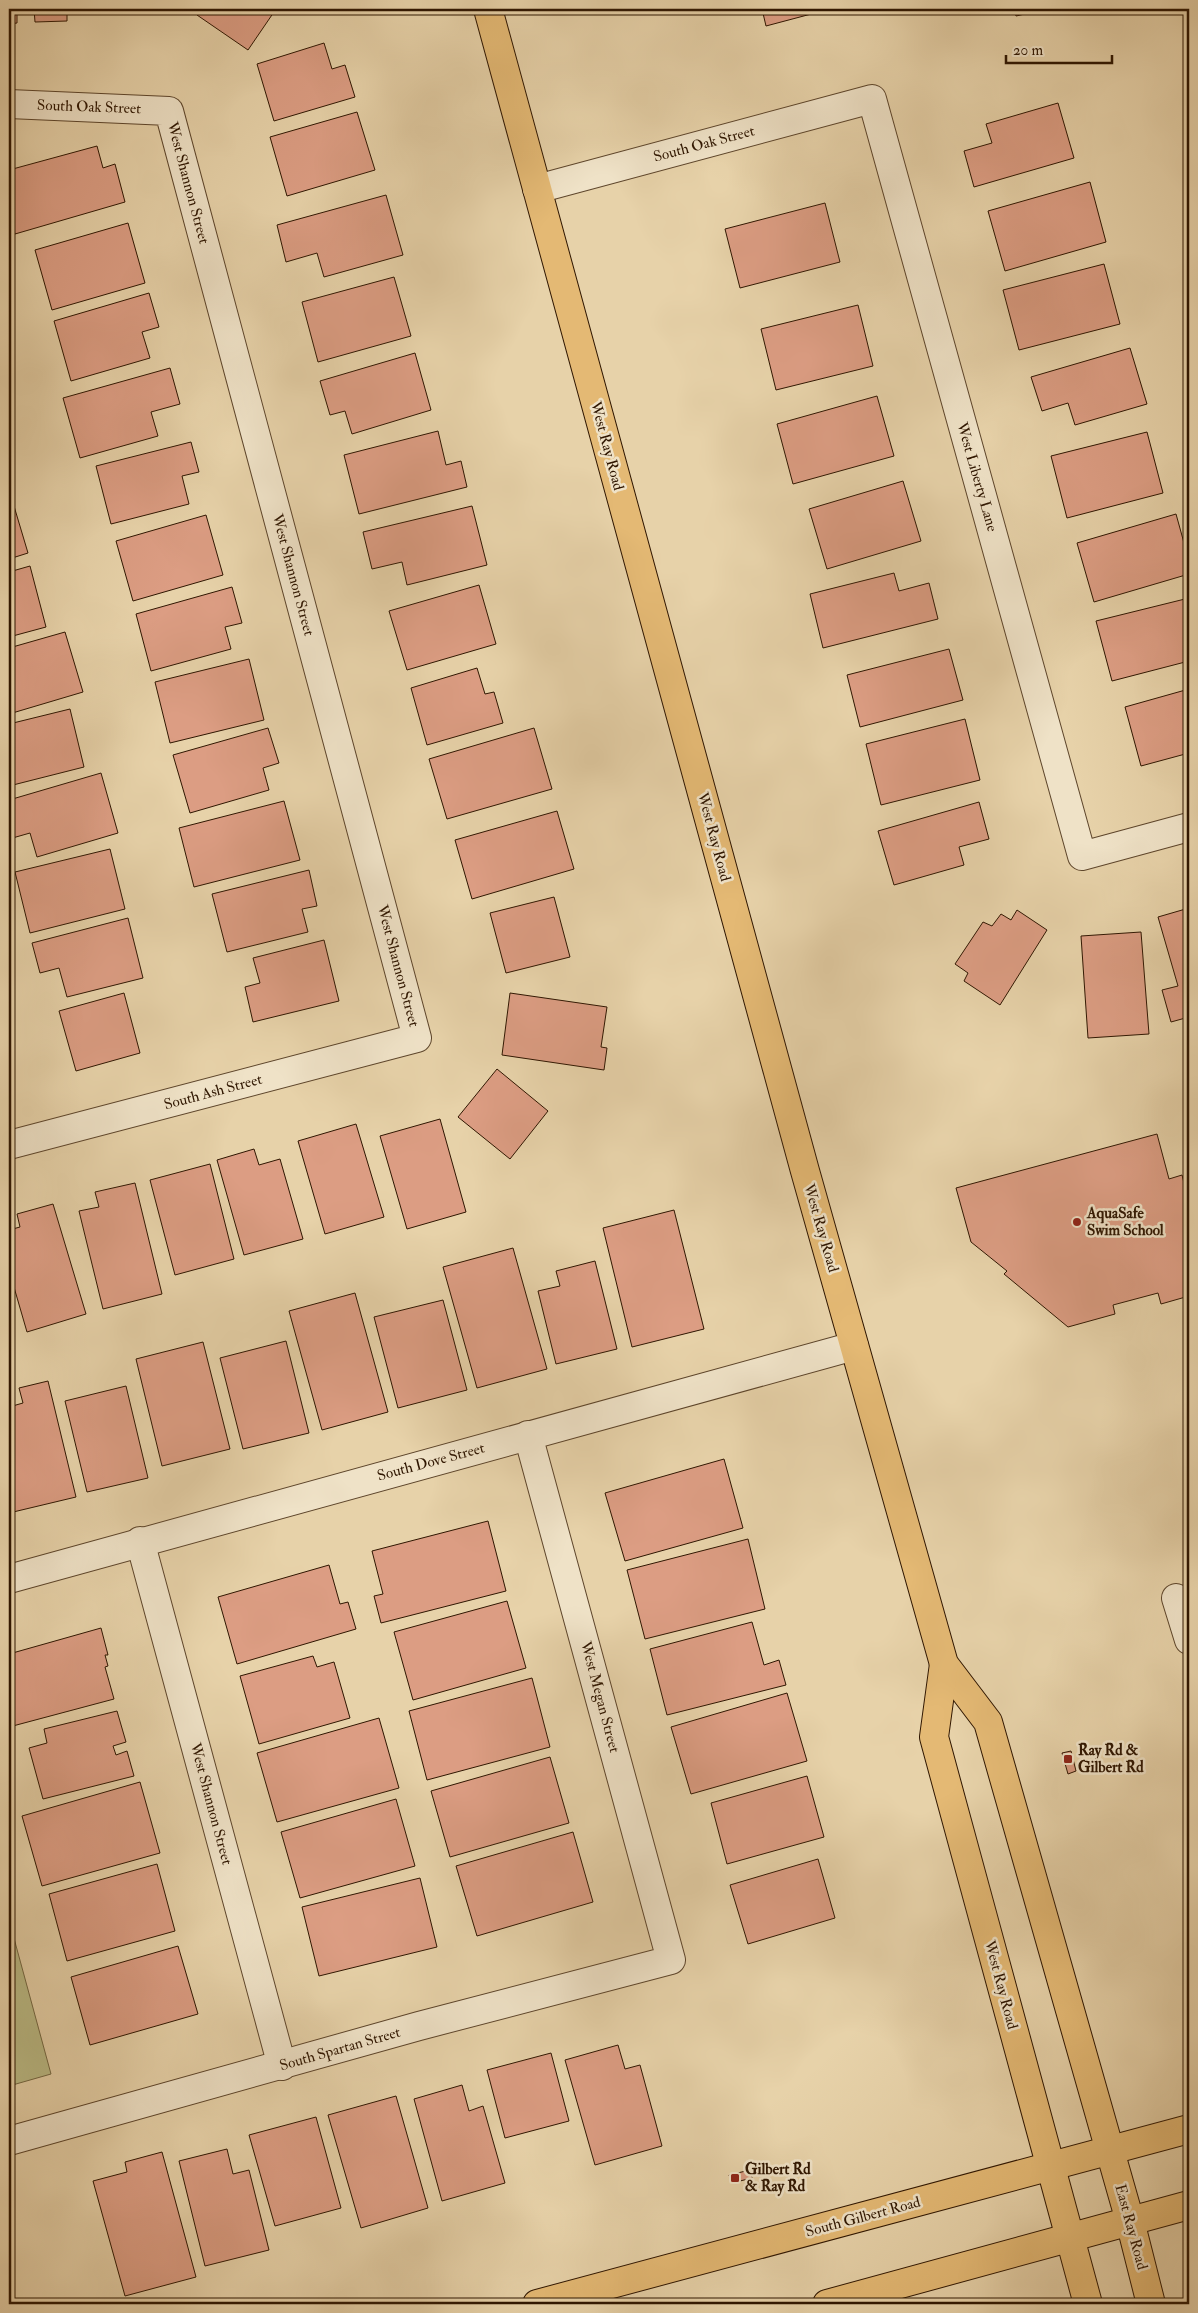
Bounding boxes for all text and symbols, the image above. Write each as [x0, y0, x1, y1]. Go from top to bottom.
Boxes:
scale bar [1006, 32, 1112, 64]
text: 20 m [1013, 41, 1043, 60]
street label: South Oak Street [37, 96, 141, 118]
street label: West Shannon Street [162, 119, 213, 246]
street label: South Oak Street [651, 121, 757, 167]
street label: West Ray Road [586, 399, 628, 493]
street label: West Liberty Lane [952, 419, 1002, 534]
street label: West Shannon Street [267, 511, 318, 638]
street label: West Ray Road [693, 790, 735, 884]
street label: West Shannon Street [372, 902, 423, 1029]
street label: South Ash Street [162, 1070, 264, 1114]
street label: West Ray Road [799, 1181, 843, 1275]
place label: AquaSafe Swim School [1086, 1204, 1164, 1240]
marker: AquaSafe Swim School [1071, 1216, 1083, 1228]
street label: South Dove Street [375, 1439, 487, 1485]
street label: West Megan Street [576, 1638, 624, 1755]
street label: West Shannon Street [185, 1740, 236, 1867]
place label: Ray Rd & Gilbert Rd [1078, 1741, 1144, 1777]
marker: Ray Rd & Gilbert Rd [1062, 1753, 1074, 1765]
street label: West Ray Road [980, 1938, 1022, 2032]
street label: South Spartan Street [277, 2023, 403, 2076]
place label: Gilbert Rd & Ray Rd [745, 2160, 811, 2197]
marker: Gilbert Rd & Ray Rd [729, 2172, 741, 2184]
street label: East Ray Road [1110, 2182, 1152, 2273]
street label: South Gilbert Road [803, 2192, 923, 2241]

